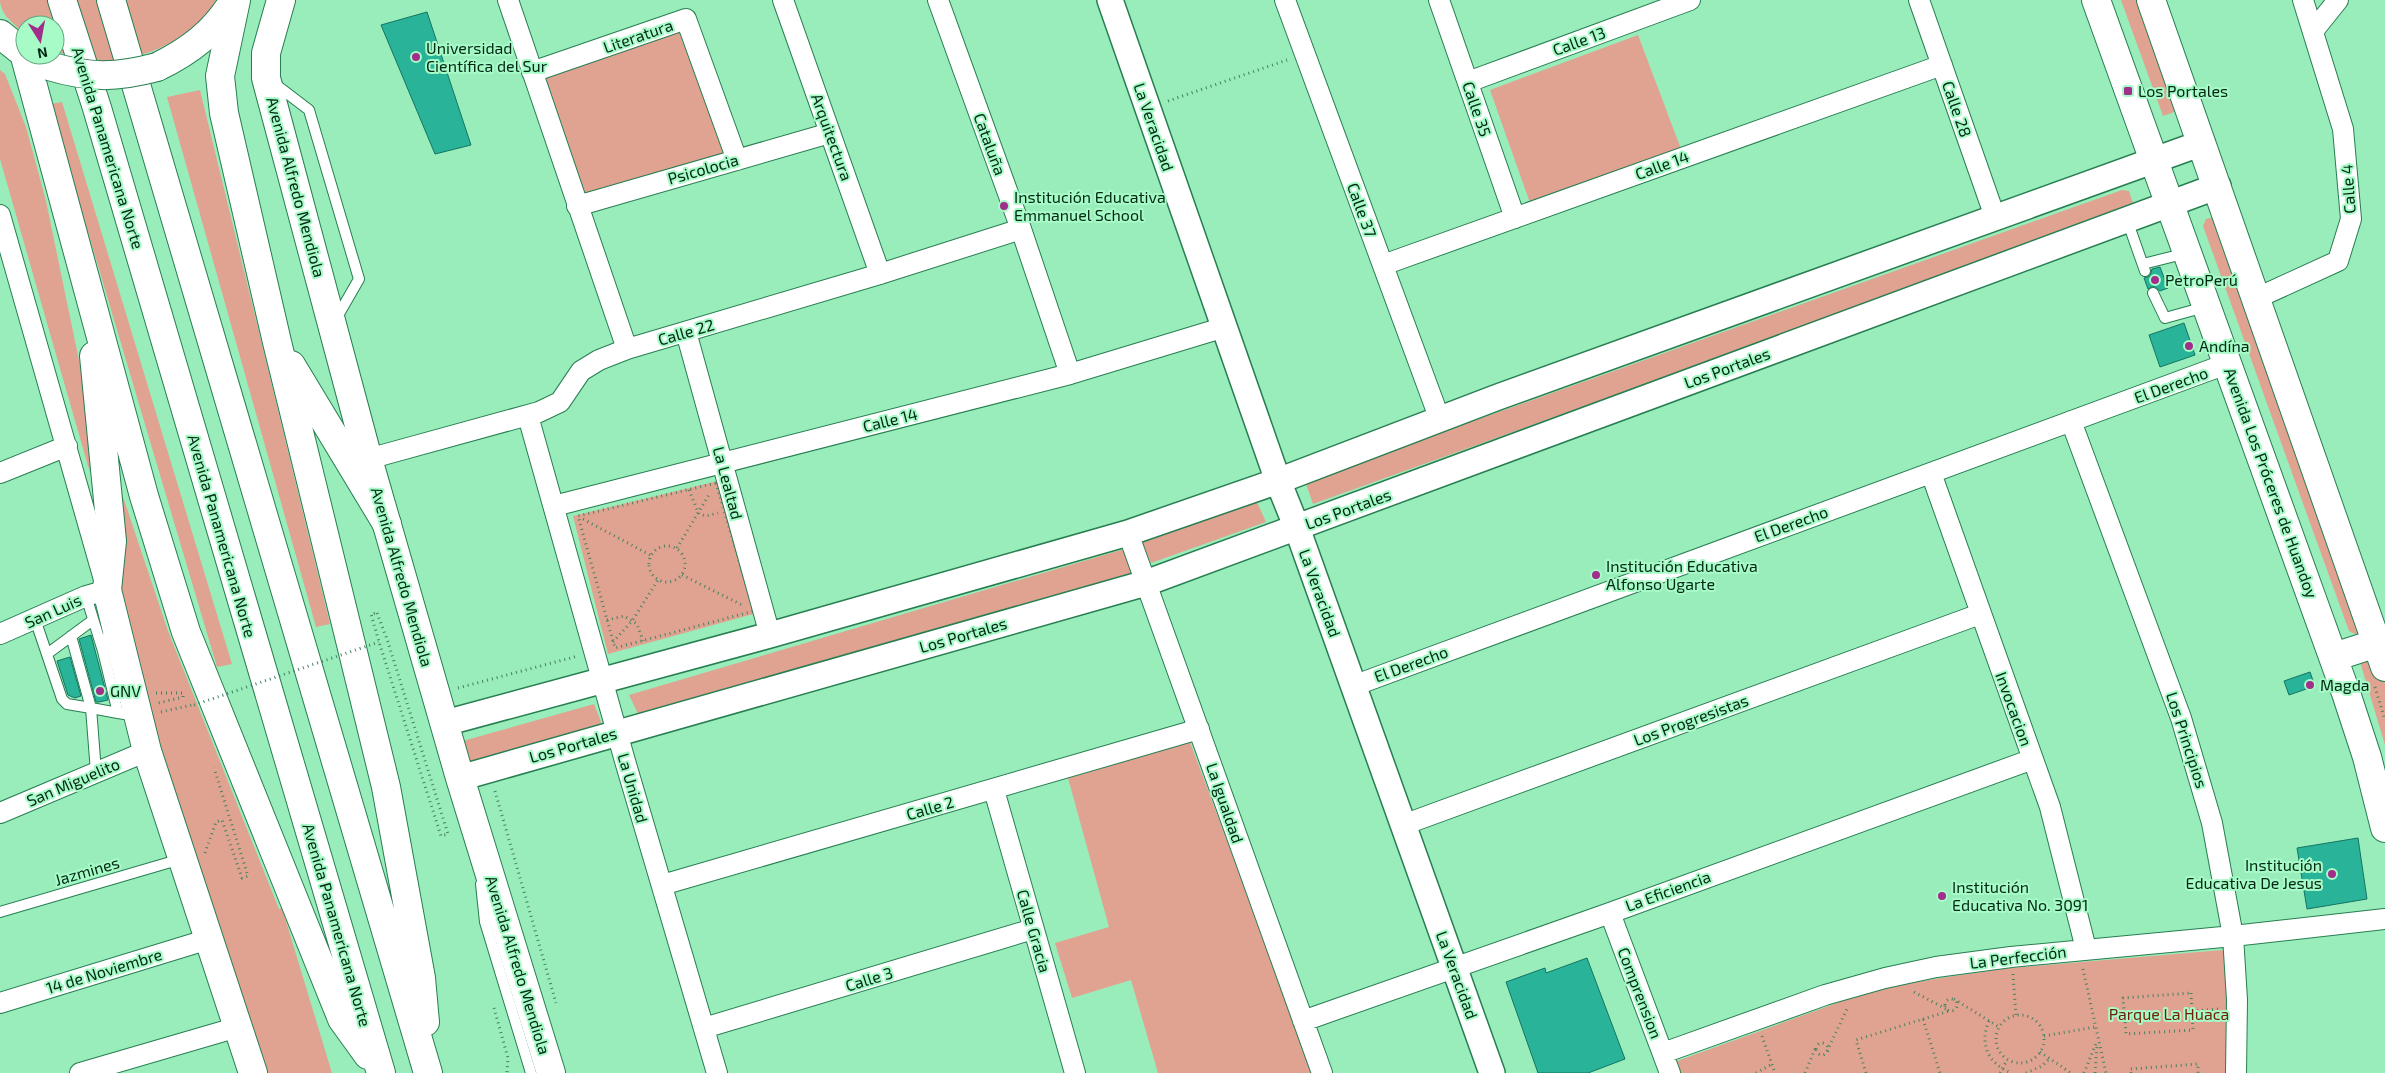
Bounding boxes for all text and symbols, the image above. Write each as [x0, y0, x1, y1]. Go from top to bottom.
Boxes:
north arrow [15, 15, 65, 65]
street label: Literatura [600, 15, 675, 56]
street label: Calle 13 [1550, 22, 1608, 59]
place label: Universidad Científica del Sur [426, 38, 548, 75]
text: N [36, 44, 49, 63]
street label: Avenida Panamericana Norte [69, 44, 148, 251]
marker: Universidad Científica del Sur [410, 51, 422, 63]
street label: Calle 28 [1939, 78, 1976, 139]
street label: Calle 35 [1459, 79, 1496, 139]
street label: La Veracidad [1131, 80, 1178, 173]
place label: Los Portales [2138, 81, 2228, 100]
marker: Los Portales [2122, 85, 2134, 97]
street label: Arquitectura [808, 91, 857, 183]
street label: Avenida Alfredo Mendiola [263, 95, 330, 279]
street label: Cataluña [970, 110, 1010, 178]
street label: Calle 14 [1632, 146, 1691, 183]
street label: Psicolocia [665, 149, 740, 188]
street label: Calle 4 [2336, 164, 2359, 214]
street label: Calle 37 [1344, 180, 1381, 240]
place label: Institución Educativa Emmanuel School [1014, 187, 1166, 224]
marker: Institución Educativa Emmanuel School [998, 200, 1010, 212]
place label: PetroPerú [2165, 270, 2238, 289]
marker: PetroPerú [2149, 274, 2161, 286]
street label: Calle 22 [656, 314, 716, 349]
place label: Andína [2199, 336, 2249, 355]
marker: Andína [2183, 340, 2195, 352]
street label: Los Portales [1681, 343, 1772, 392]
street label: El Derecho [2131, 362, 2210, 407]
street label: Avenida Los Próceres de Huandoy [2221, 365, 2322, 601]
street label: Calle 14 [861, 404, 919, 435]
street label: Avenida Panamericana Norte [184, 432, 261, 640]
street label: La Lealtad [710, 444, 747, 521]
street label: Los Portales [1302, 484, 1393, 533]
street label: Avenida Alfredo Mendiola [368, 485, 437, 669]
street label: El Derecho [1751, 501, 1830, 546]
street label: La Veracidad [1296, 546, 1345, 639]
place label: Institución Educativa Alfonso Ugarte [1606, 556, 1758, 593]
marker: Institución Educativa Alfonso Ugarte [1590, 569, 1602, 581]
street label: San Luis [21, 590, 84, 631]
street label: Los Portales [917, 613, 1009, 656]
street label: El Derecho [1371, 641, 1450, 686]
street label: Invocacion [1992, 669, 2037, 749]
place label: Magda [2320, 675, 2370, 694]
marker: Magda [2304, 679, 2316, 691]
place label: GNV [110, 681, 141, 700]
marker: GNV [94, 685, 106, 697]
street label: Los Principios [2163, 689, 2212, 791]
street label: Los Progresistas [1631, 690, 1751, 749]
street label: Los Portales [527, 723, 619, 766]
street label: La Unidad [614, 751, 652, 825]
street label: San Miguelito [23, 753, 122, 810]
street label: La Igualdad [1203, 760, 1248, 845]
street label: Calle 2 [904, 792, 956, 823]
street label: Avenida Panamericana Norte [299, 821, 376, 1029]
street label: Jazmines [52, 852, 121, 889]
place label: Institución Educativa De Jesus [2185, 855, 2322, 892]
street label: La Eficiencia [1623, 866, 1713, 915]
marker: Institución Educativa De Jesus [2326, 868, 2338, 880]
street label: Avenida Alfredo Mendiola [482, 873, 555, 1057]
place label: Institución Educativa No. 3091 [1952, 877, 2088, 914]
street label: Calle Gracia [1014, 887, 1055, 975]
marker: Institución Educativa No. 3091 [1936, 890, 1948, 902]
street label: La Veracidad [1433, 928, 1482, 1021]
street label: La Perfección [1968, 941, 2067, 972]
street label: 14 de Noviembre [44, 944, 164, 997]
street label: Comprension [1614, 945, 1667, 1041]
street label: Calle 3 [843, 962, 895, 995]
park label: Parque La Huaca [2109, 1004, 2229, 1023]

